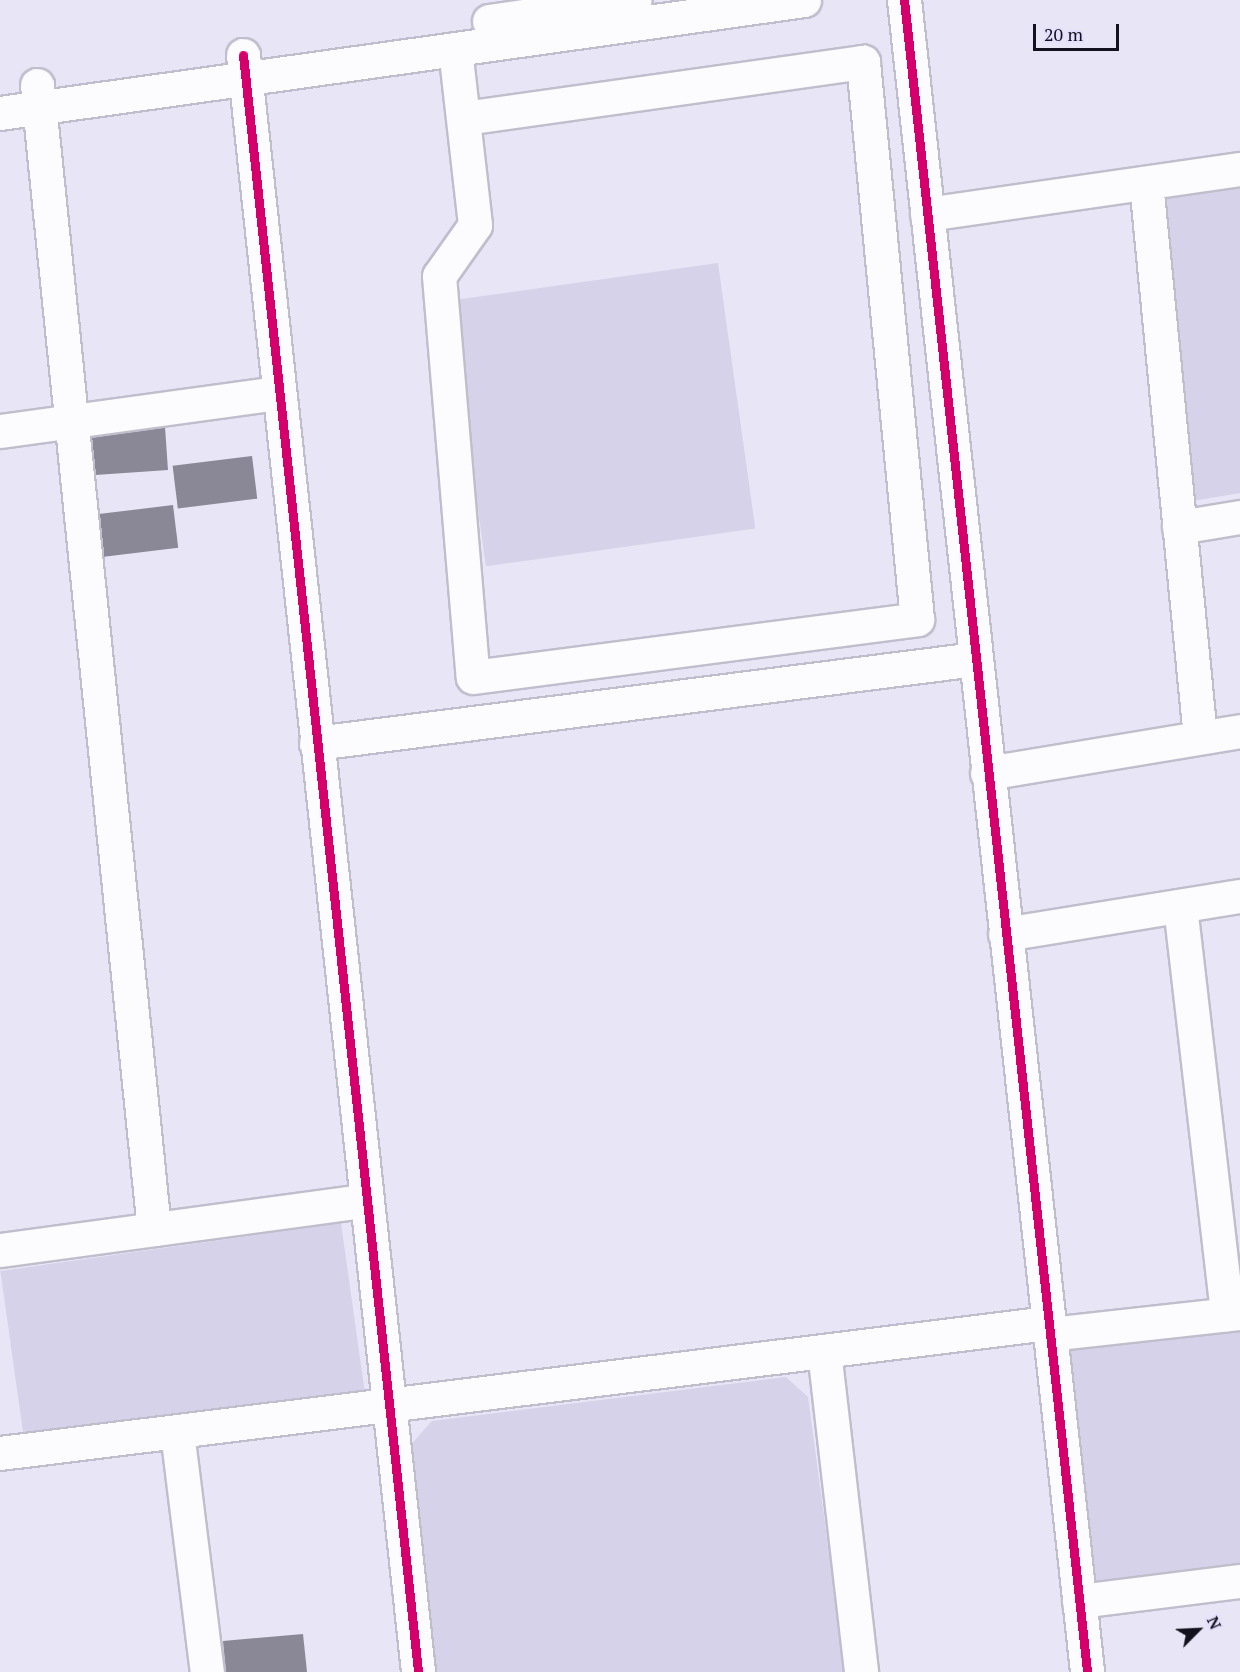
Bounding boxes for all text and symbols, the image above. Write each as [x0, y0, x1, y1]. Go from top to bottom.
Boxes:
scale bar [1036, 12, 1122, 50]
text: 20 m [1044, 22, 1083, 46]
north arrow [1168, 1600, 1228, 1660]
text: N [1202, 1613, 1227, 1633]

